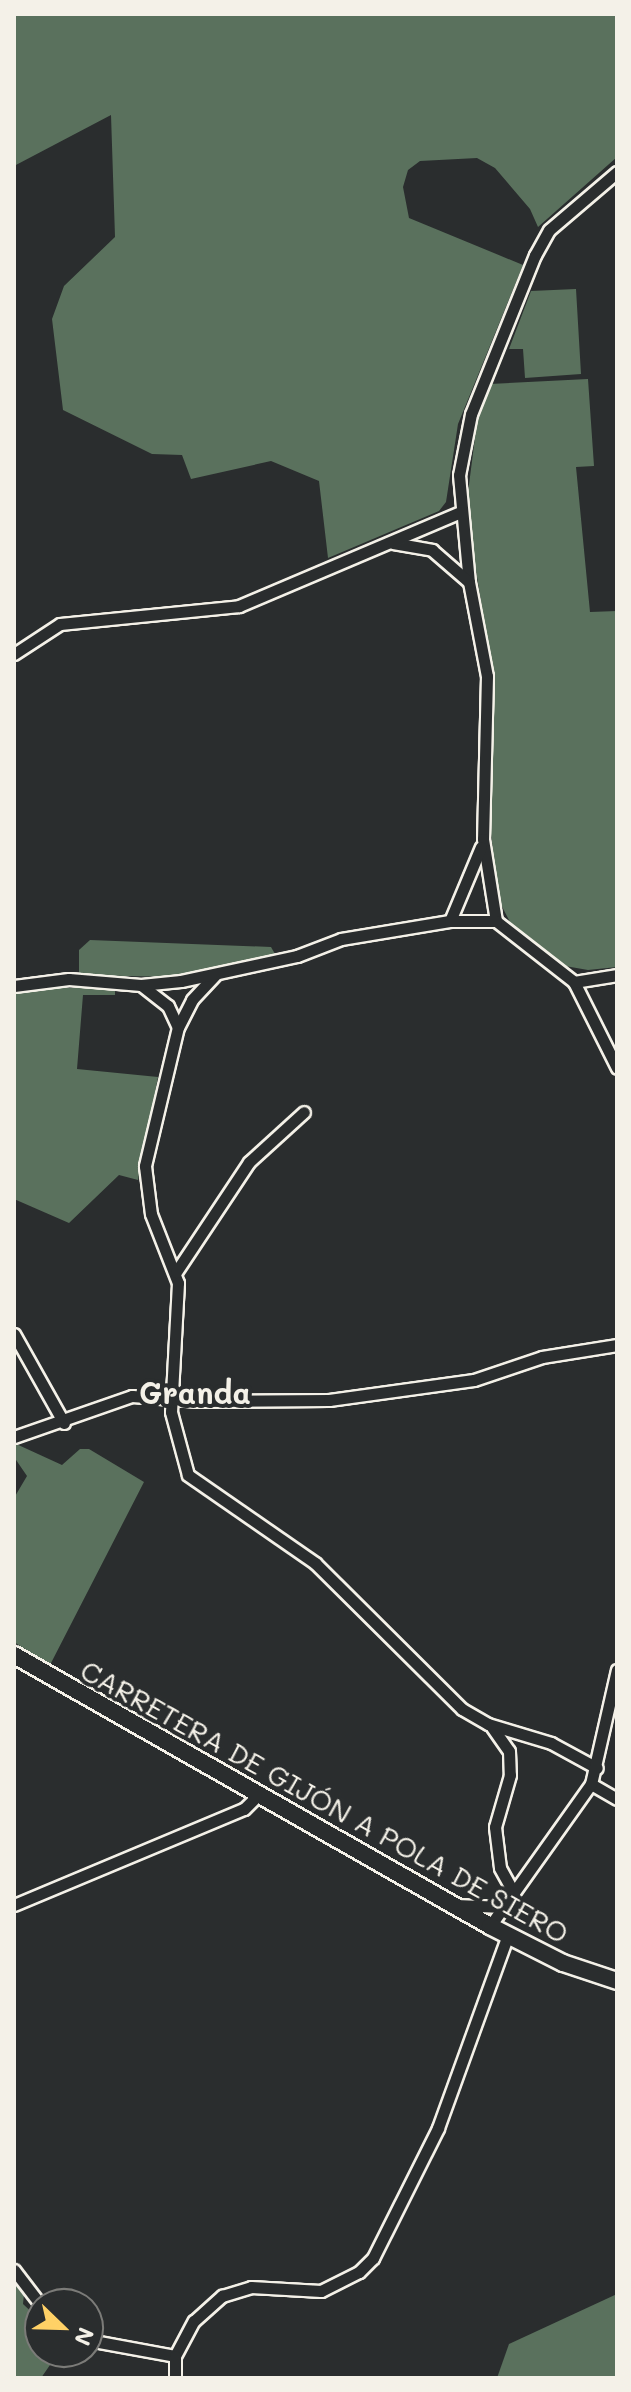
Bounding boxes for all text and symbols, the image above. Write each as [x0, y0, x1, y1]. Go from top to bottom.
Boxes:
district label: Granda [139, 1374, 251, 1410]
street label: CARRETERA DE GIJÓN A POLA DE SIERO [75, 1652, 575, 1950]
north arrow [24, 2288, 104, 2368]
text: N [68, 2323, 101, 2350]

